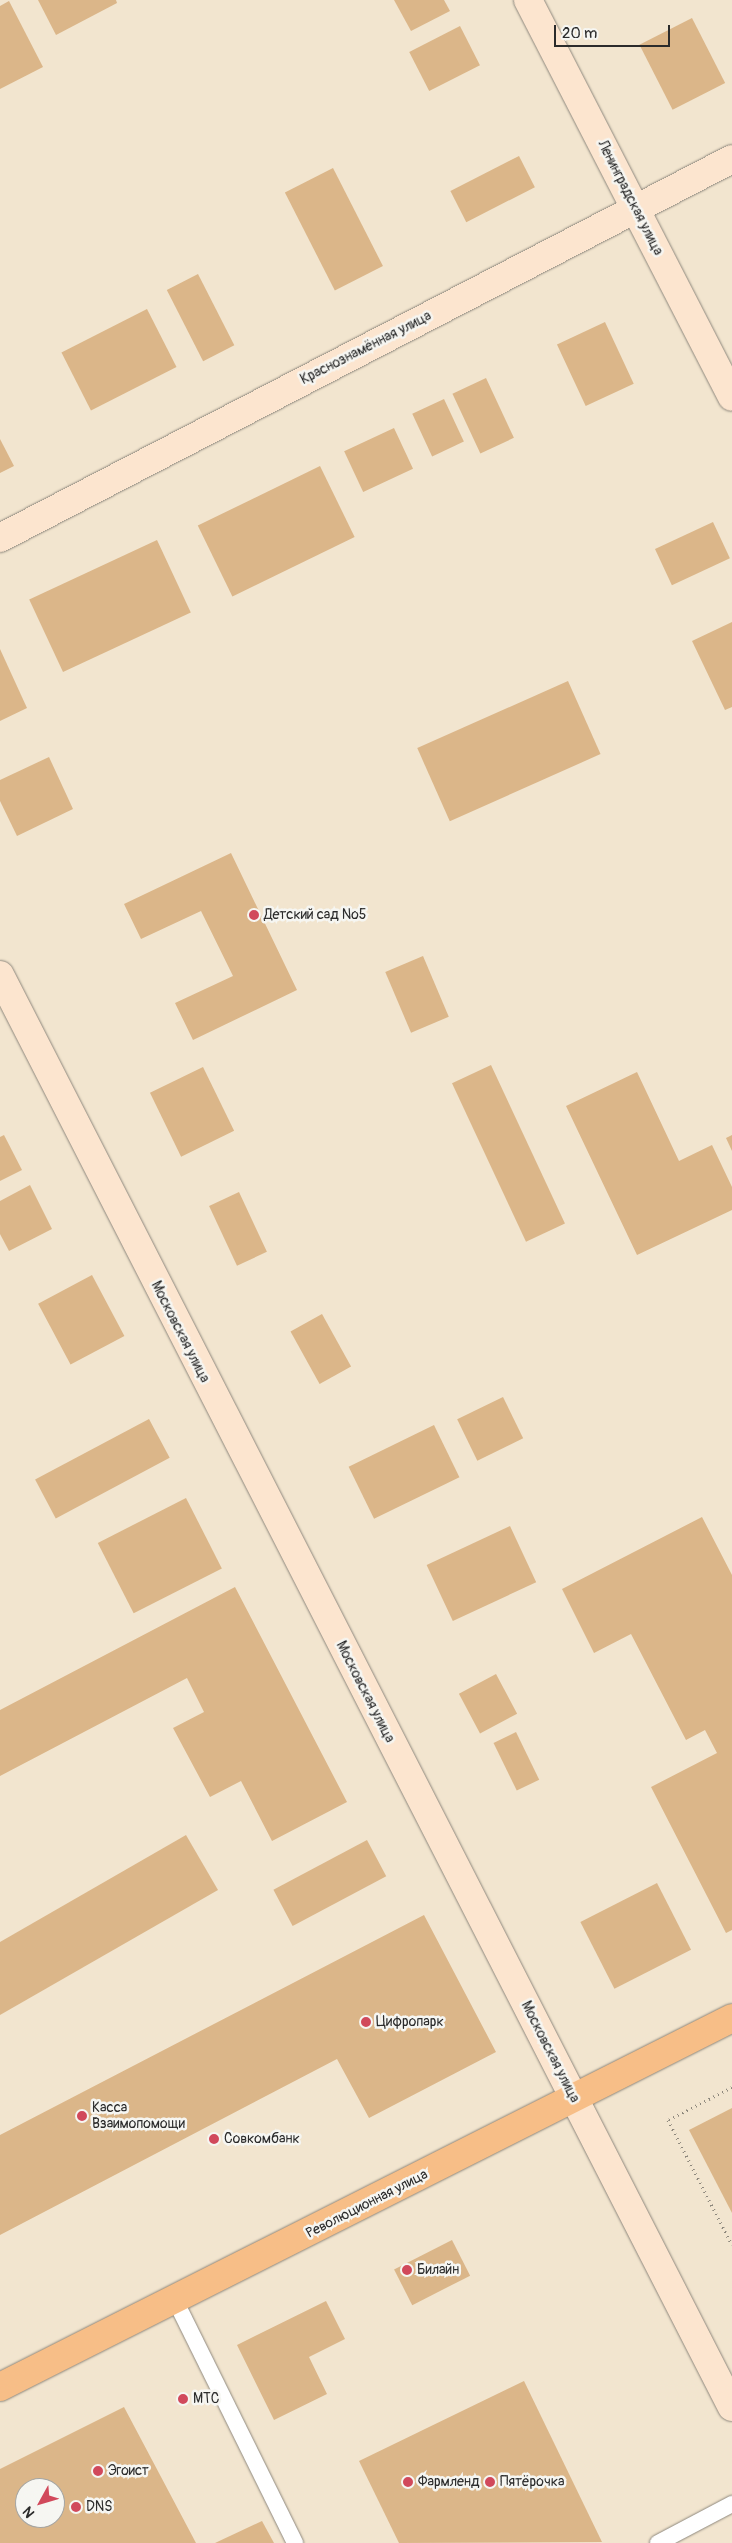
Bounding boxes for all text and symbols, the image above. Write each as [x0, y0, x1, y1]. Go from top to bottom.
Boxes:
scale bar [557, 15, 673, 47]
text: 20 m [562, 24, 597, 43]
street label: Ленинградская улица [594, 138, 666, 258]
street label: Краснознамённая улица [298, 308, 434, 388]
place label: Детский сад №5 [264, 907, 366, 923]
marker: Детский сад №5 [248, 909, 260, 921]
street label: Московская улица [147, 1278, 213, 1386]
street label: Московская улица [332, 1638, 398, 1746]
street label: Московская улица [517, 1998, 583, 2106]
place label: Цифропарк [376, 2014, 444, 2030]
marker: Цифропарк [360, 2016, 372, 2028]
place label: Касса Взаимопомощи [92, 2100, 185, 2132]
marker: Касса Взаимопомощи [76, 2110, 88, 2122]
place label: Совкомбанк [224, 2131, 300, 2147]
marker: Совкомбанк [208, 2133, 220, 2145]
street label: Революционная улица [303, 2166, 431, 2242]
place label: Билайн [417, 2262, 459, 2278]
marker: Билайн [401, 2264, 413, 2276]
place label: МТС [193, 2391, 219, 2407]
marker: МТС [177, 2393, 189, 2405]
place label: Эгоист [108, 2463, 149, 2479]
marker: Эгоист [92, 2465, 104, 2477]
place label: Фармленд [418, 2474, 479, 2490]
place label: Пятёрочка [500, 2474, 564, 2490]
marker: Фармленд [402, 2476, 414, 2488]
marker: Пятёрочка [484, 2476, 496, 2488]
north arrow [15, 2478, 65, 2528]
place label: DNS [86, 2499, 112, 2515]
marker: DNS [70, 2501, 82, 2513]
text: N [19, 2503, 38, 2521]

